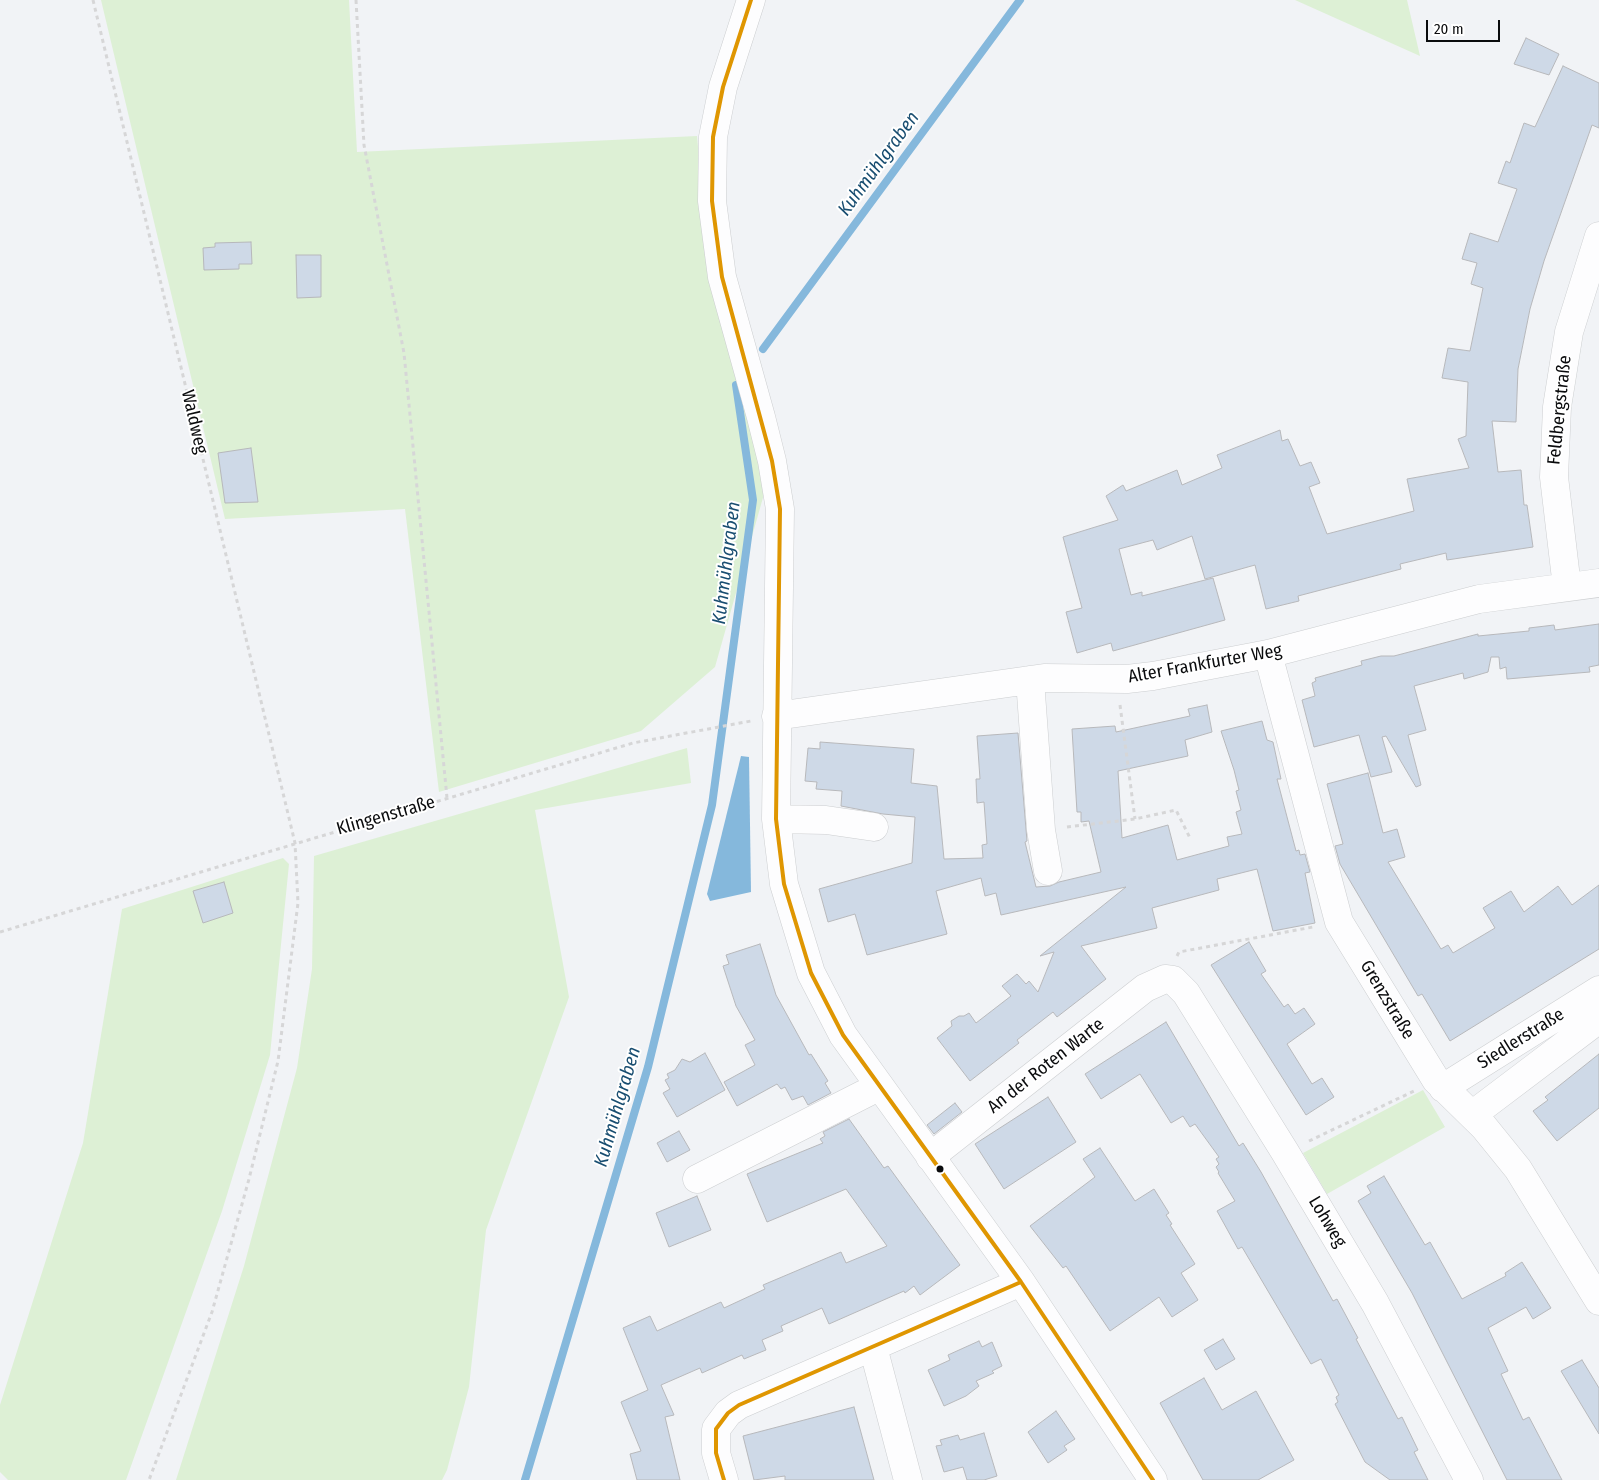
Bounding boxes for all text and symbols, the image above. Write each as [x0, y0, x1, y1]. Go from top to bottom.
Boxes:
scale bar [1429, 10, 1503, 42]
text: 20 m [1434, 20, 1464, 38]
water label: Kuhmühlgraben [833, 107, 925, 221]
street label: Feldbergstraße [1544, 354, 1576, 466]
street label: Waldweg [176, 388, 212, 456]
water label: Kuhmühlgraben [708, 500, 746, 626]
street label: Alter Frankfurter Weg [1126, 640, 1284, 688]
street label: Klingenstraße [334, 792, 438, 840]
street label: Grenzstraße [1355, 957, 1419, 1043]
street label: Siedlerstraße [1474, 1004, 1568, 1074]
street label: An der Roten Warte [983, 1014, 1109, 1118]
water label: Kuhmühlgraben [590, 1044, 646, 1170]
unlabelled marker [935, 1164, 945, 1174]
street label: Lohweg [1303, 1193, 1351, 1251]

